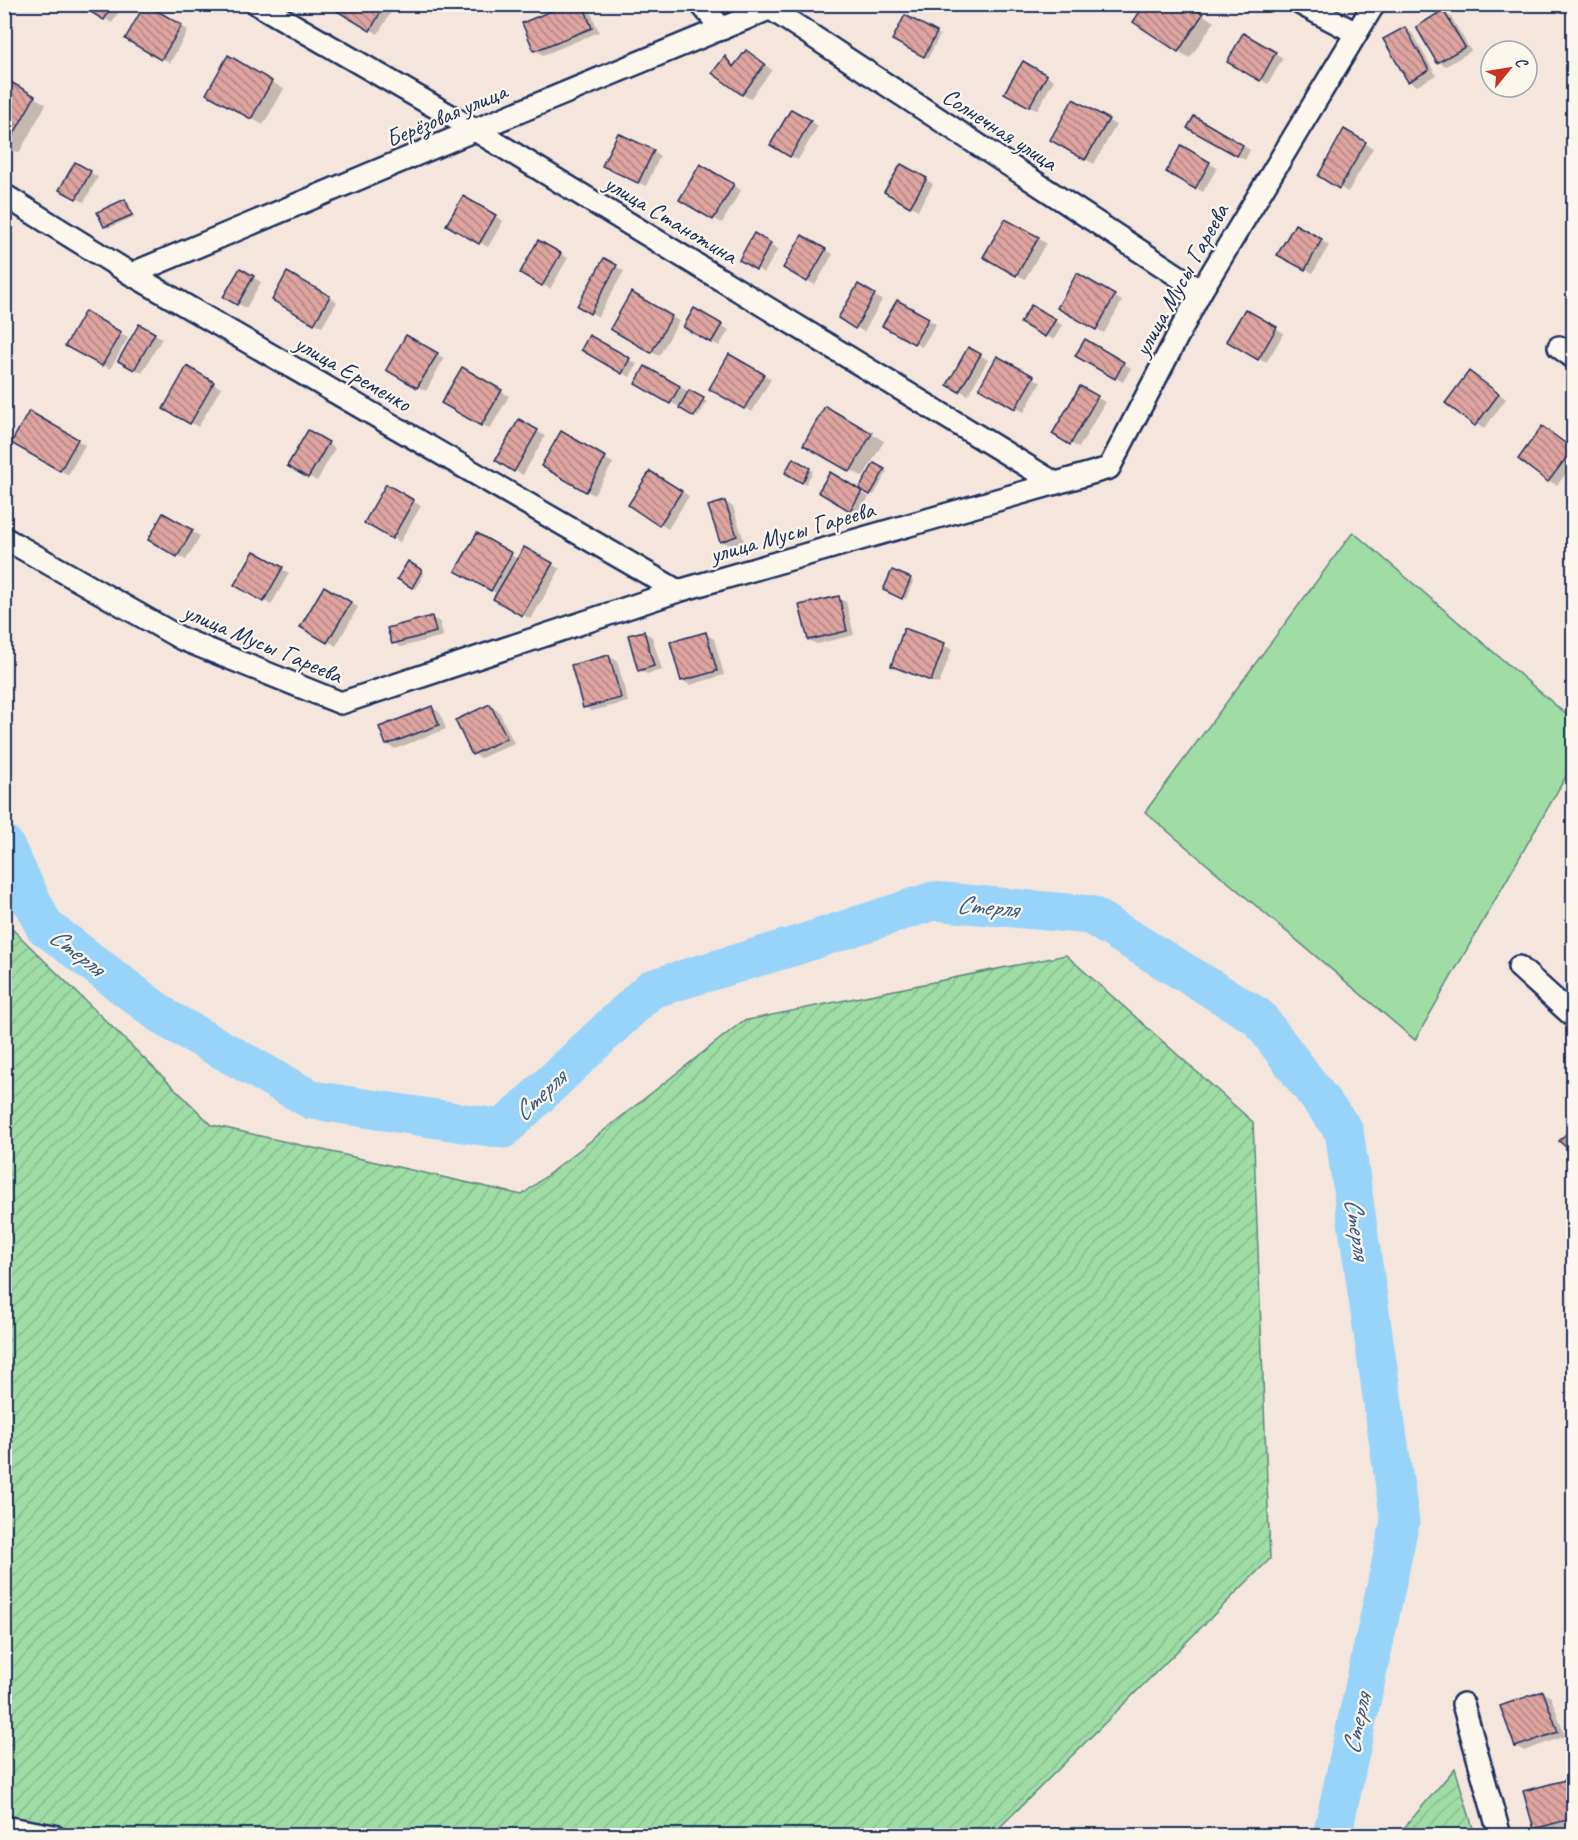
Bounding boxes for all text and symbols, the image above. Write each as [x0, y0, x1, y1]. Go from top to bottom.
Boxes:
north arrow [1479, 39, 1539, 99]
text: С [1510, 54, 1533, 72]
street label: Берёзовая улица [381, 75, 513, 155]
street label: Солнечная улица [937, 81, 1064, 178]
street label: улица Станотина [598, 167, 744, 271]
street label: улица Мусы Гареева [1126, 197, 1236, 363]
street label: улица Еременко [288, 327, 418, 419]
street label: улица Мусы Гареева [704, 494, 879, 570]
street label: улица Мусы Гареева [177, 595, 348, 691]
water label: Стерля [955, 887, 1022, 926]
water label: Стерля [43, 920, 114, 985]
water label: Стерля [506, 1060, 576, 1128]
water label: Стерля [1337, 1196, 1379, 1264]
water label: Стерля [1334, 1687, 1380, 1757]

